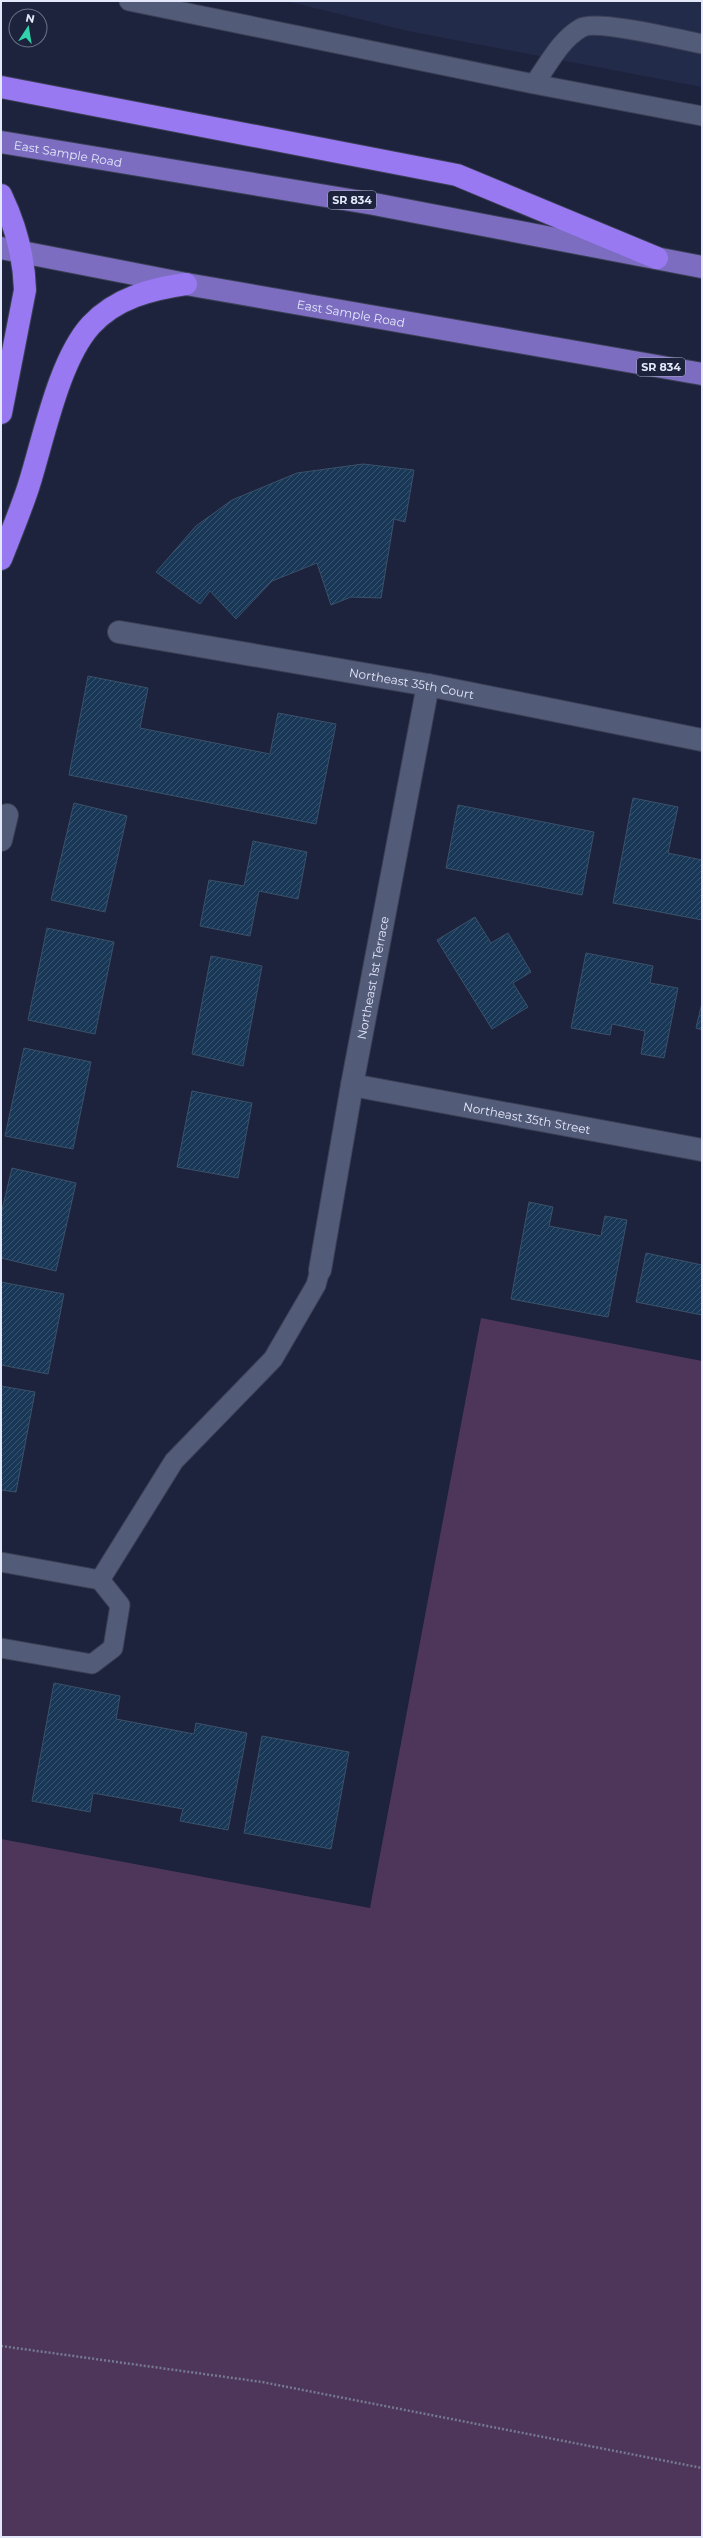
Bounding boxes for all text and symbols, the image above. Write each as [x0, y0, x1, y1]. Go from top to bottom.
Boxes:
north arrow [8, 8, 48, 48]
text: N [24, 10, 36, 26]
street label: East Sample Road [13, 137, 123, 170]
road number: SR 834 [328, 191, 376, 209]
street label: East Sample Road [296, 296, 406, 330]
road number: SR 834 [637, 358, 685, 376]
street label: Northeast 35th Court [348, 664, 476, 702]
street label: Northeast 1st Terrace [353, 915, 391, 1041]
street label: Northeast 35th Street [462, 1098, 592, 1137]

